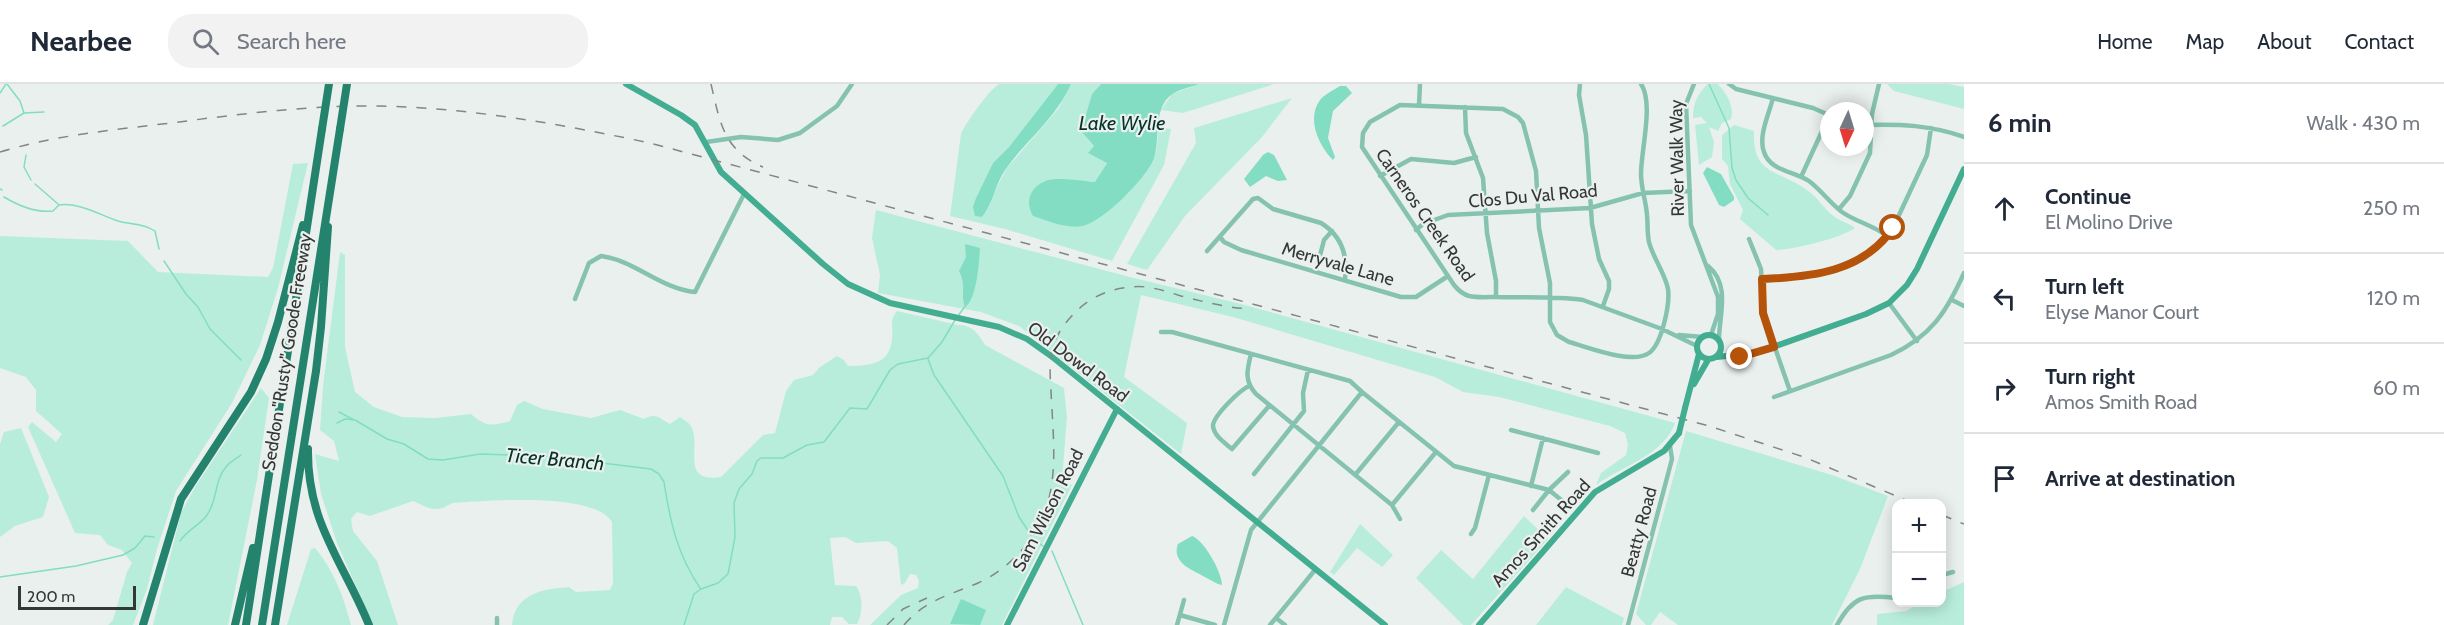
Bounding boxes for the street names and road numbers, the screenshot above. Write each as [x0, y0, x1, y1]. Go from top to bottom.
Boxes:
street label: River Walk Way [1665, 99, 1689, 217]
street label: Carneros Creek Road [1371, 144, 1479, 286]
street label: Clos Du Val Road [1468, 179, 1598, 213]
street label: Seddon "Rusty" Goode Freeway [257, 232, 317, 472]
street label: Merryvale Lane [1279, 237, 1397, 291]
street label: Old Dowd Road [1023, 317, 1133, 407]
street label: Sam Wilson Road [1008, 445, 1088, 575]
street label: Amos Smith Road [1487, 475, 1595, 591]
street label: Beatty Road [1616, 484, 1662, 580]

